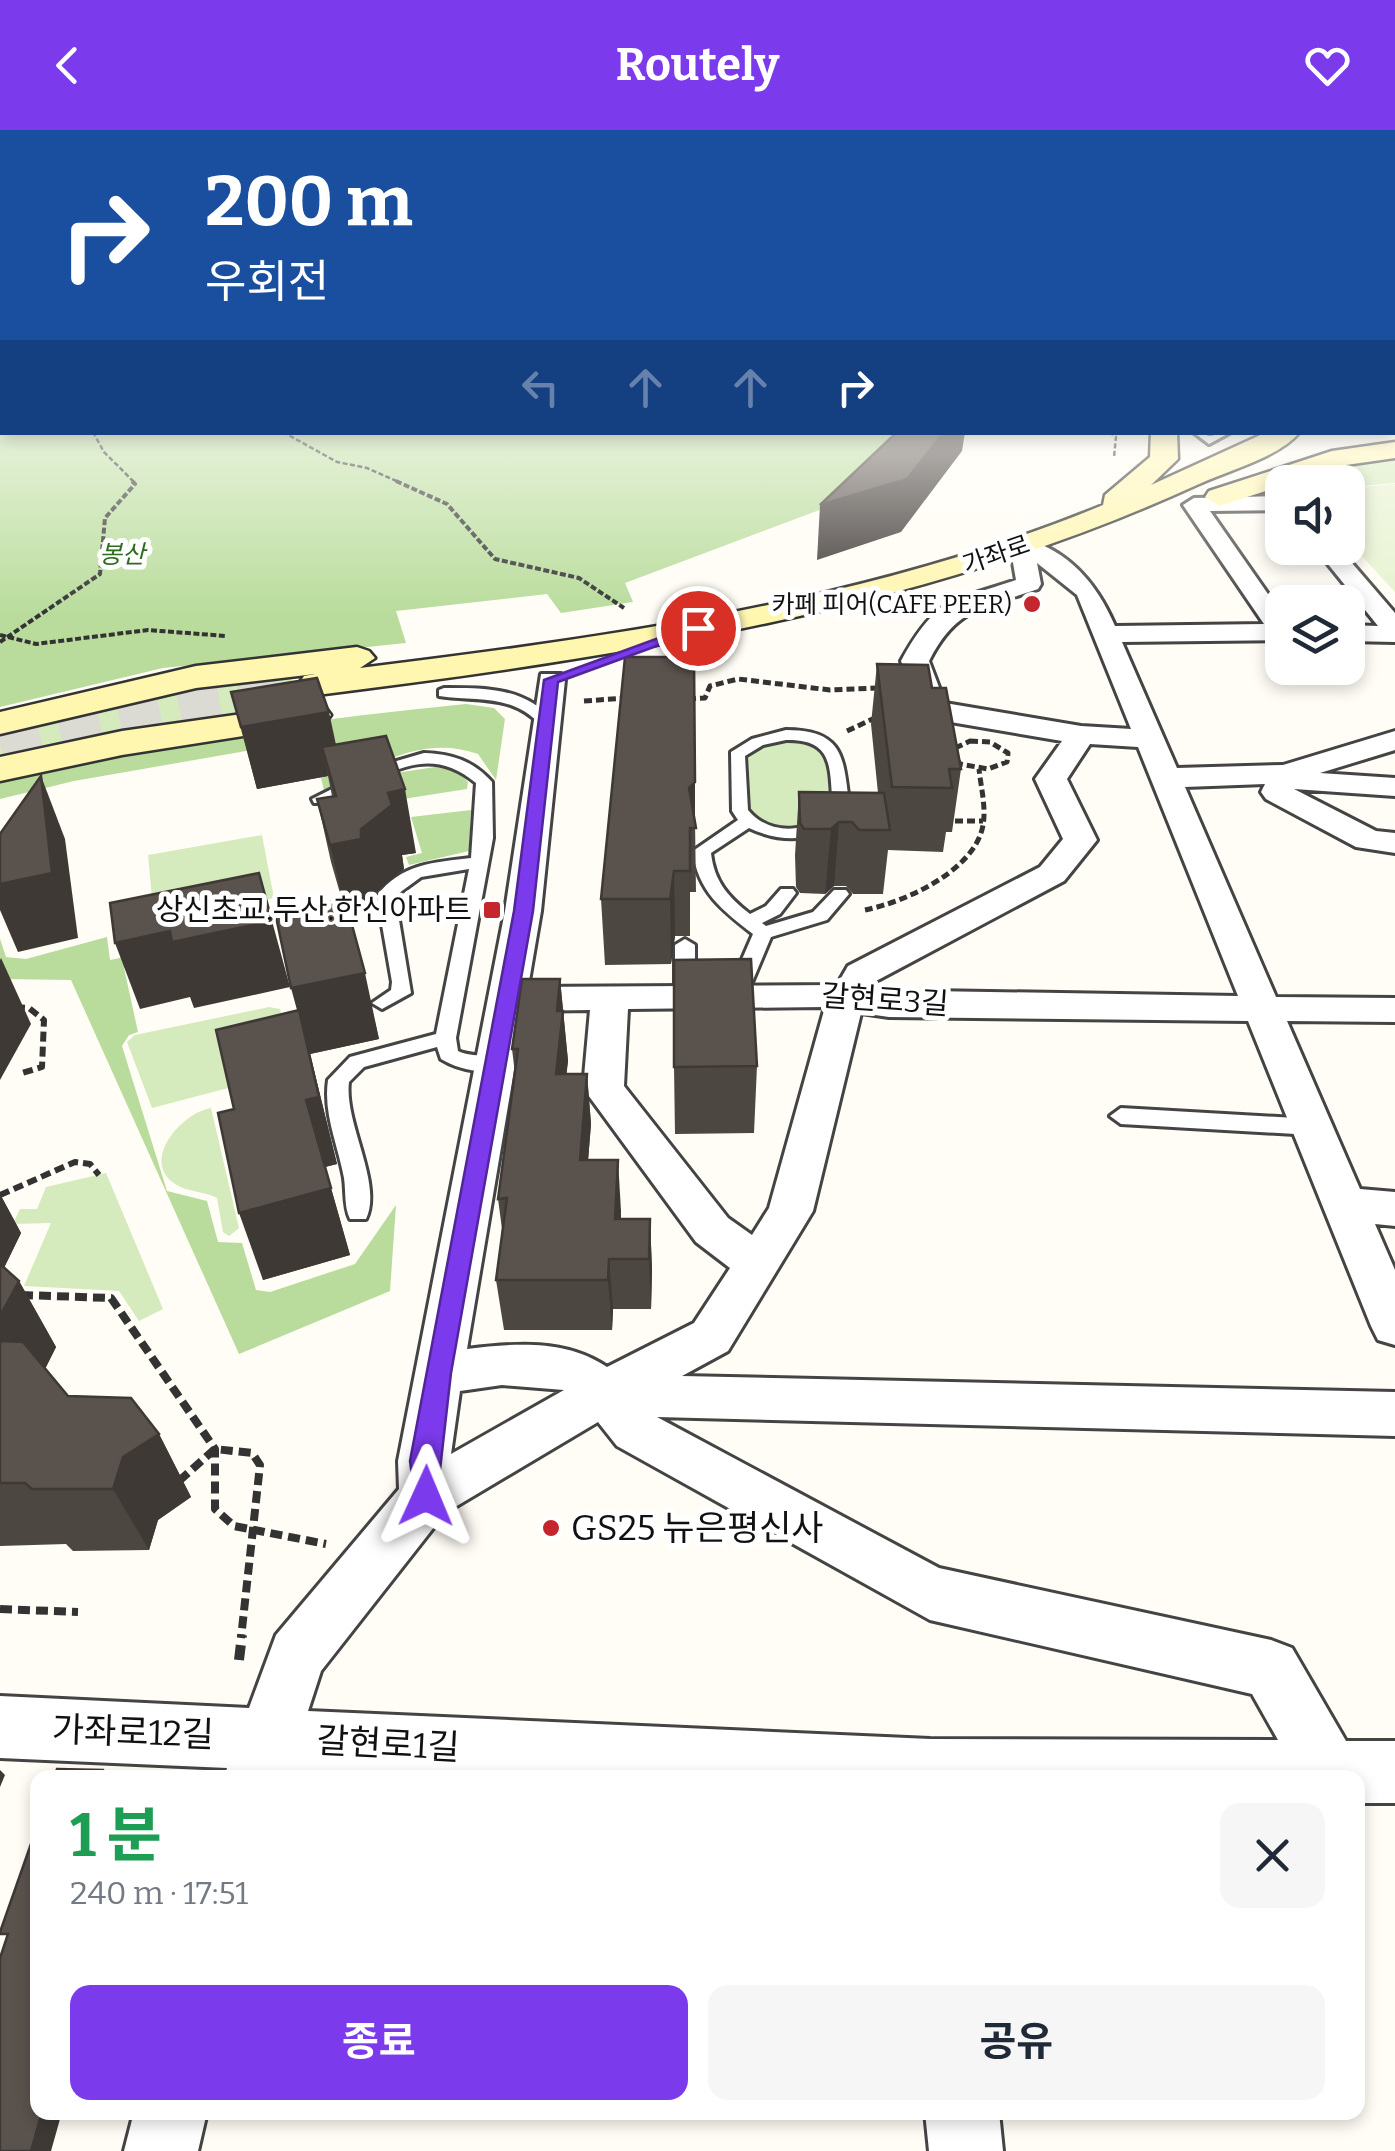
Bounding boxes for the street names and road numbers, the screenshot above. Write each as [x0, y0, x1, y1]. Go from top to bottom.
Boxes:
street label: 가좌로 [959, 530, 1034, 580]
street label: 갈현로3길 [820, 978, 950, 1022]
street label: 가좌로12길 [51, 1708, 215, 1756]
street label: 갈현로1길 [315, 1719, 461, 1769]

